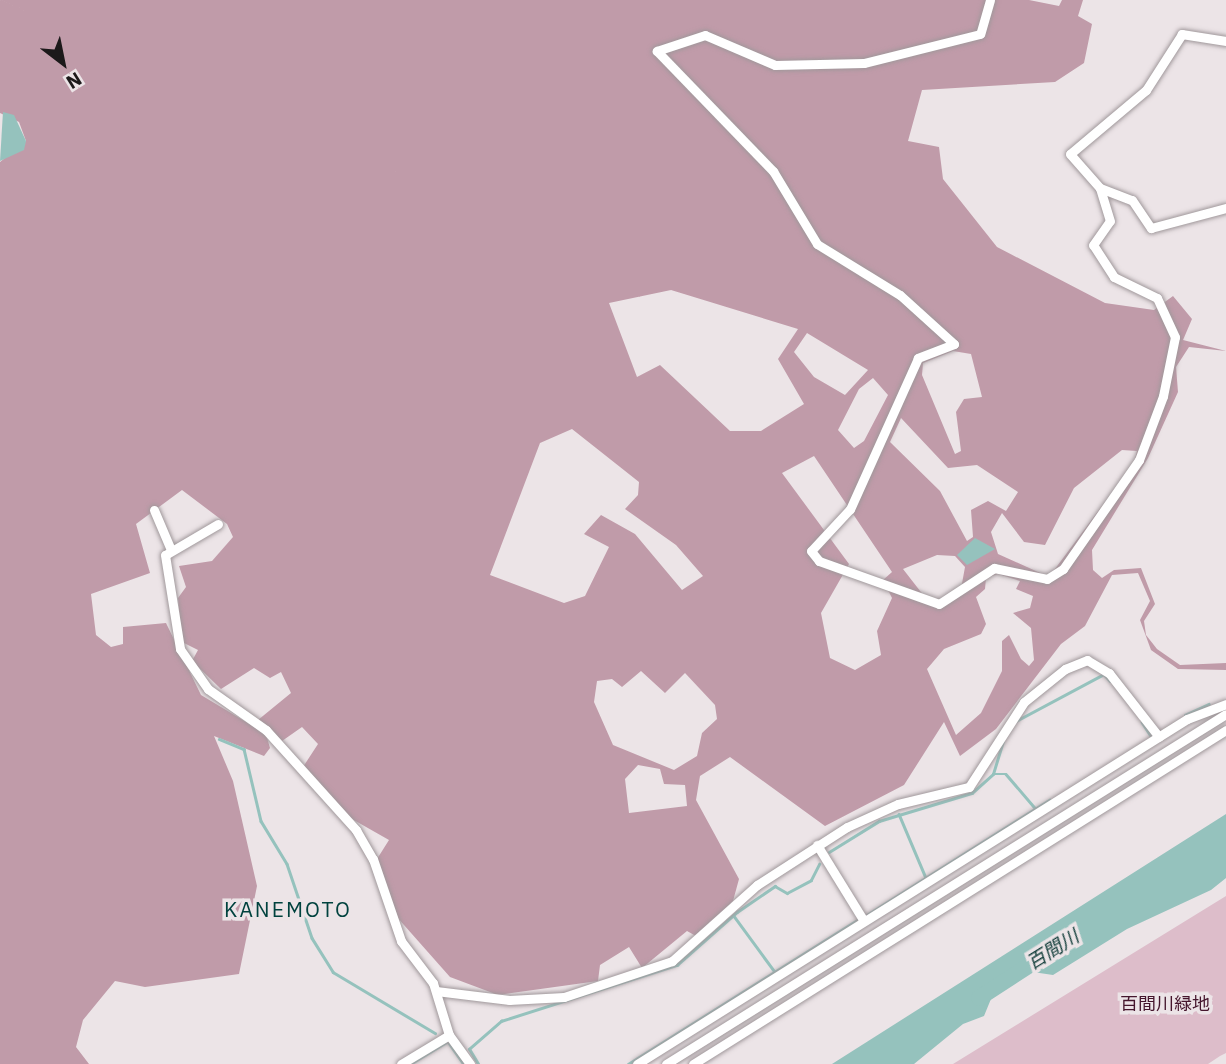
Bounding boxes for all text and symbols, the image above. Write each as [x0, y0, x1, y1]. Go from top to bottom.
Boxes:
north arrow [28, 28, 98, 98]
text: N [62, 67, 86, 95]
district label: KANEMOTO [225, 896, 351, 922]
water label: 百間川 [1023, 925, 1083, 975]
park label: 百間川緑地 [1120, 993, 1210, 1015]

